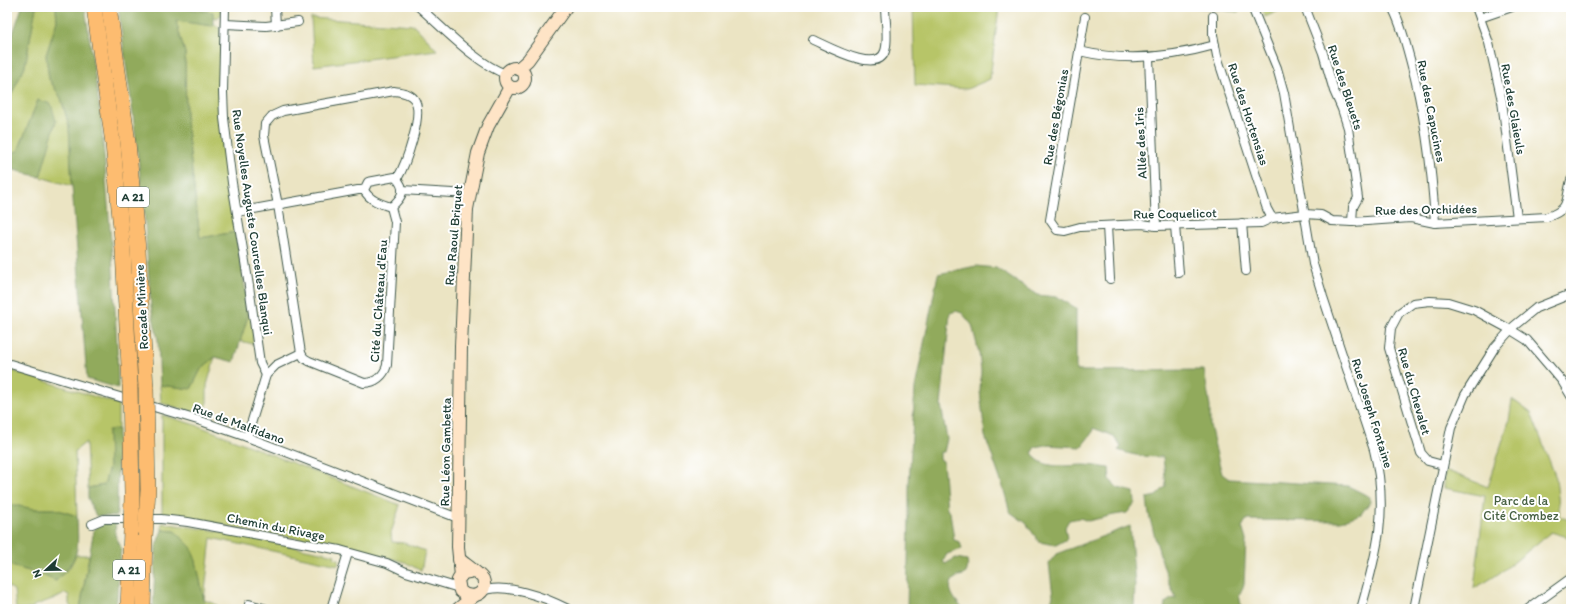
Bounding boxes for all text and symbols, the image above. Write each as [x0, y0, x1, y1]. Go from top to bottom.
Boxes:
street label: Rue des Bleuets [1325, 43, 1366, 132]
street label: Rue des Capucines [1414, 59, 1449, 164]
street label: Rue des Hortensias [1225, 61, 1272, 167]
street label: Rue des Glaieuls [1498, 62, 1529, 156]
street label: Rue des Bégonias [1040, 68, 1071, 166]
street label: Allée des Iris [1131, 107, 1150, 179]
street label: Rue Noyelles Auguste Courcelles Blanqui [229, 108, 276, 336]
street label: Rue Raoul Briquet [442, 184, 465, 286]
road number: A 21 [117, 187, 149, 207]
street label: Rue des Orchidées [1375, 201, 1477, 218]
street label: Rue Coquelicot [1133, 205, 1217, 222]
street label: Cité du Château d'Eau [367, 239, 390, 363]
street label: Rocade Minière [132, 264, 151, 350]
street label: Rue du Chevalet [1395, 346, 1434, 437]
street label: Rue Joseph Fontaine [1349, 356, 1396, 470]
street label: Rue Léon Gambetta [437, 397, 454, 507]
street label: Rue de Malfidano [191, 400, 287, 447]
park label: Parc de la Cité Crombez [1483, 493, 1559, 523]
street label: Chemin du Rivage [226, 510, 326, 543]
north arrow [26, 550, 66, 590]
road number: A 21 [113, 560, 145, 580]
text: N [30, 568, 45, 579]

